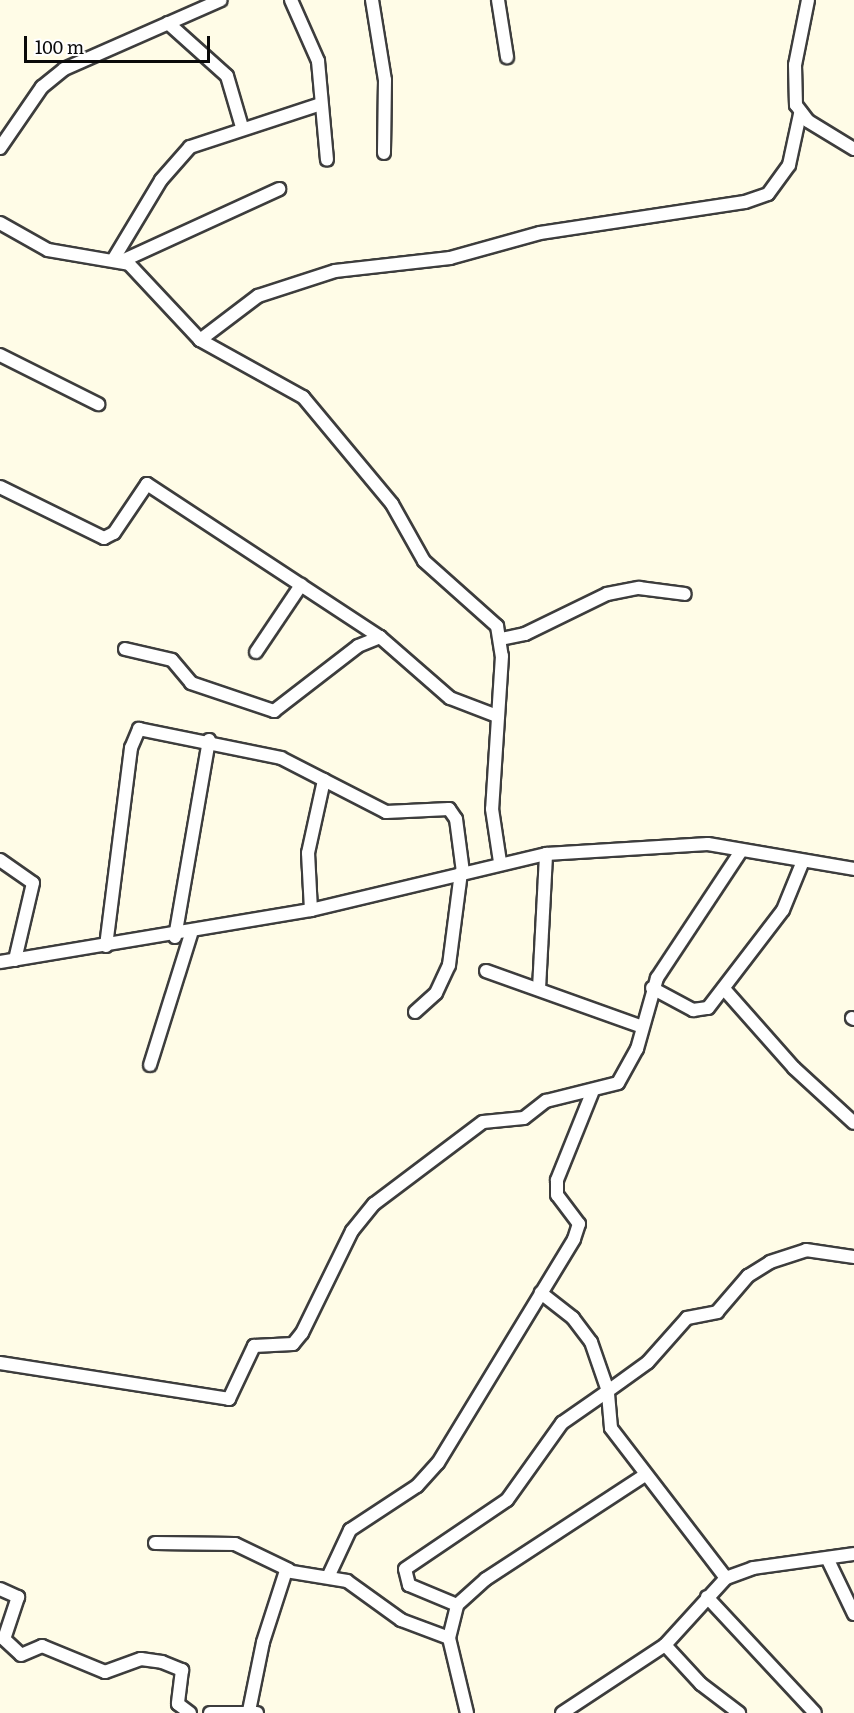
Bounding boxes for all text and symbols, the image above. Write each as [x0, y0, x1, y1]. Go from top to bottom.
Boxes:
scale bar [27, 24, 213, 62]
text: 100 m [35, 33, 84, 60]

